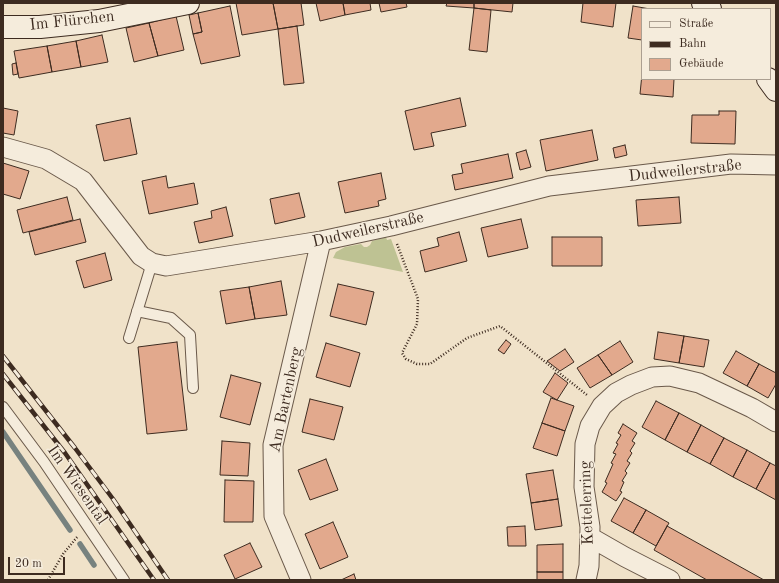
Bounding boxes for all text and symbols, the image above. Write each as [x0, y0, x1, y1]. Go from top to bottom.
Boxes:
street label: Im Flürchen [29, 7, 115, 35]
legend [641, 8, 771, 80]
text: Straße [679, 18, 713, 30]
text: Bahn [679, 38, 706, 50]
text: Gebäude [679, 58, 723, 70]
street label: Dudweilerstraße [627, 156, 743, 186]
street label: Dudweilerstraße [310, 208, 426, 252]
street label: Am Bartenberg [265, 346, 307, 454]
street label: Im Wiesental [43, 442, 111, 528]
street label: Kettelerring [576, 460, 598, 546]
scale bar [10, 549, 67, 575]
text: 20 m [15, 558, 42, 570]

